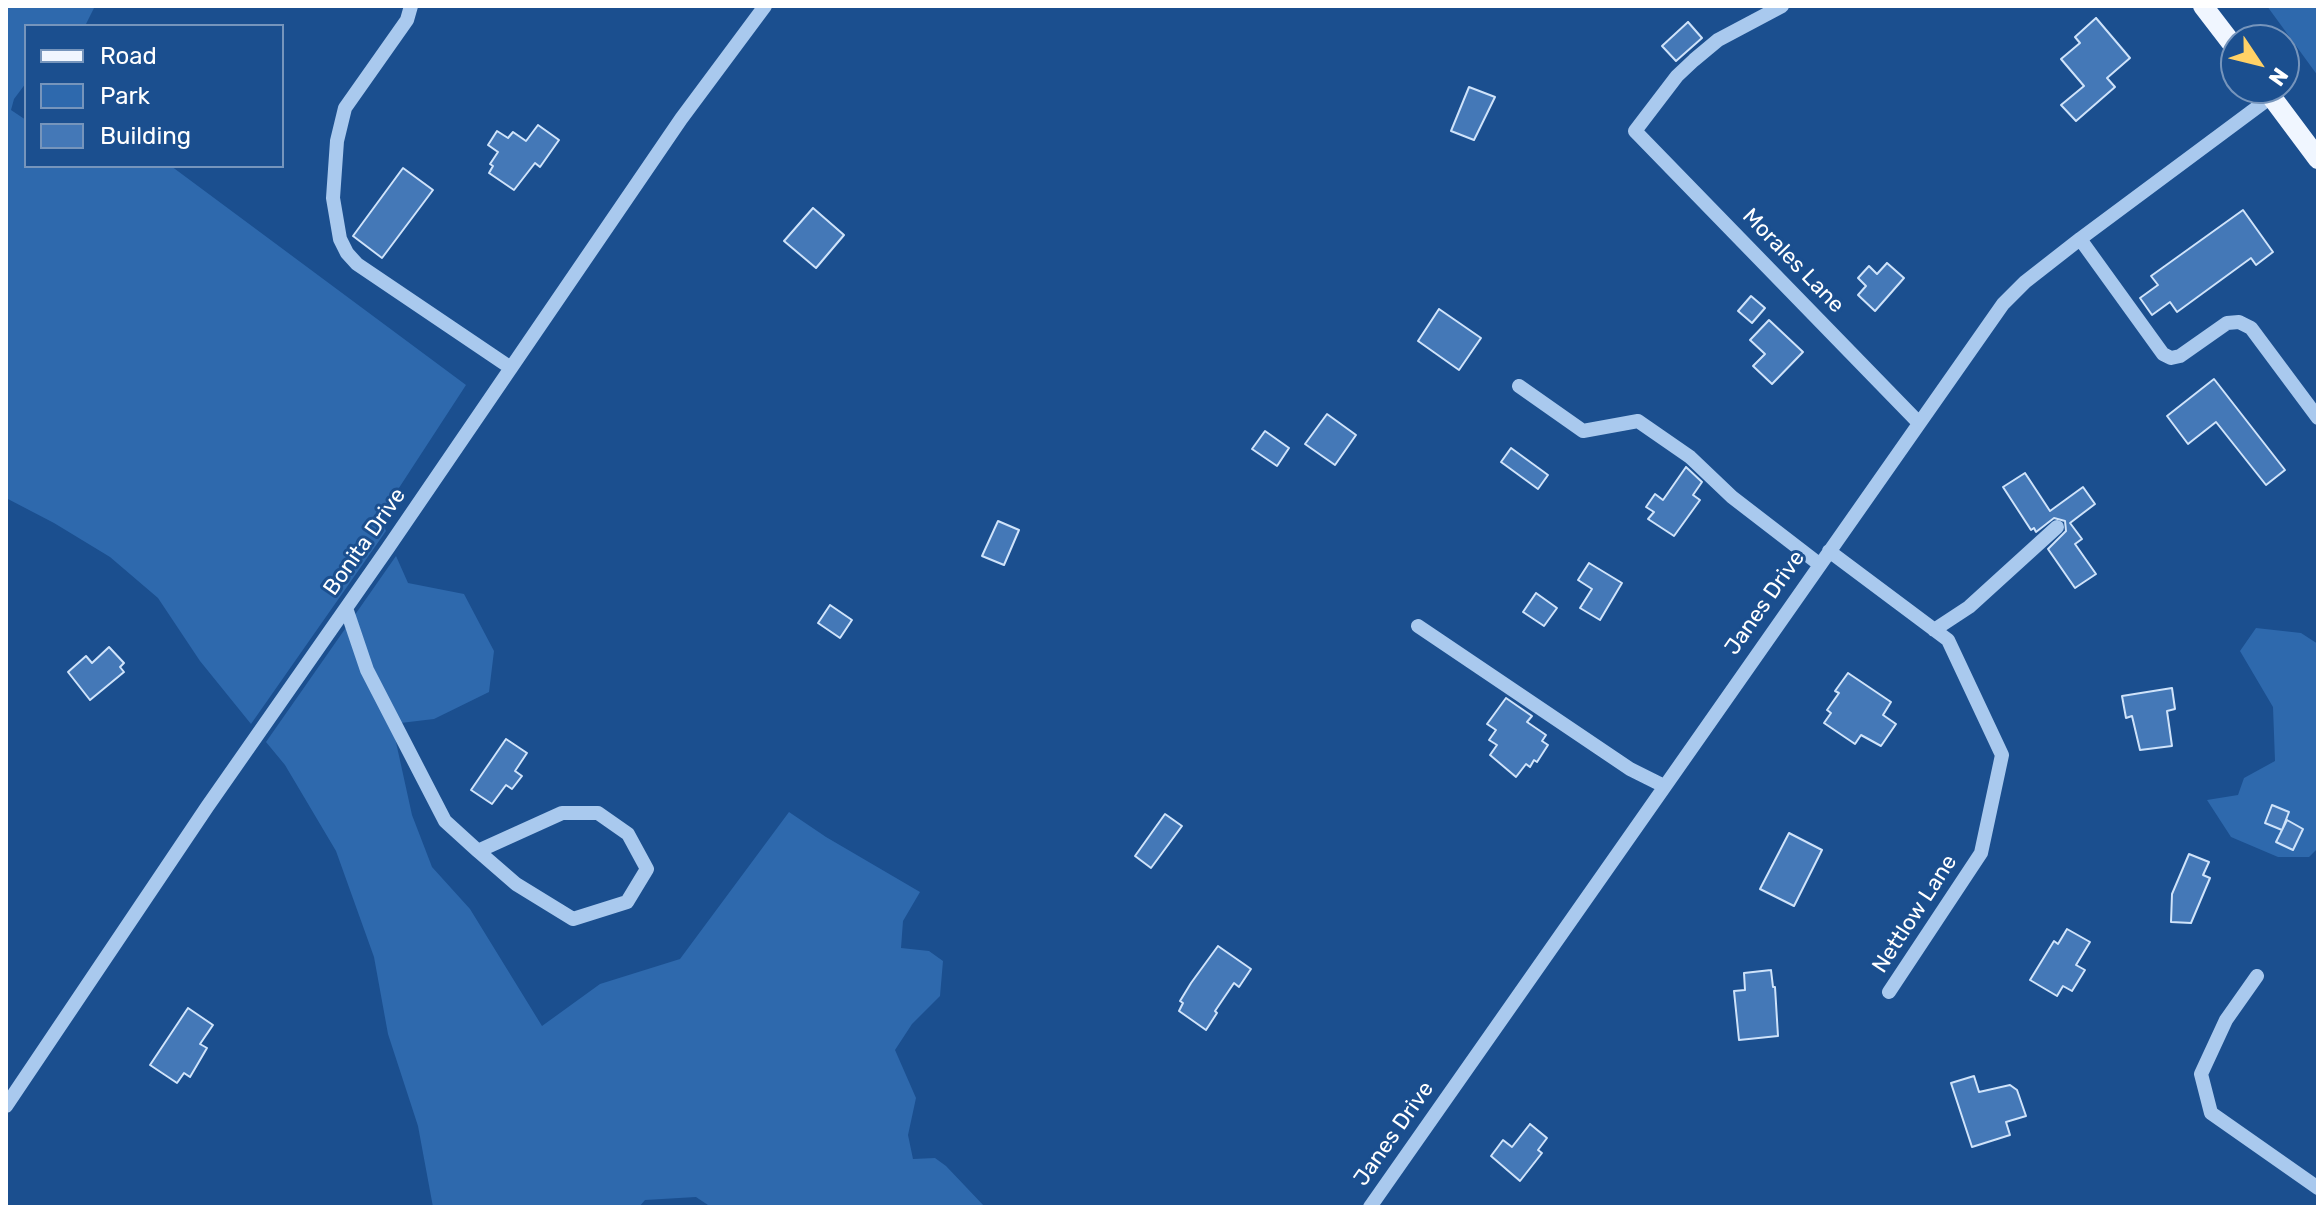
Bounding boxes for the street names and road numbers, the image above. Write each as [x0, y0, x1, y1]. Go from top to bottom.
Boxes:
street label: Morales Lane [1737, 203, 1849, 319]
street label: Bonita Drive [318, 483, 412, 601]
street label: Janes Drive [1719, 546, 1811, 660]
street label: Nettlow Lane [1867, 850, 1963, 978]
street label: Janes Drive [1348, 1077, 1440, 1191]

